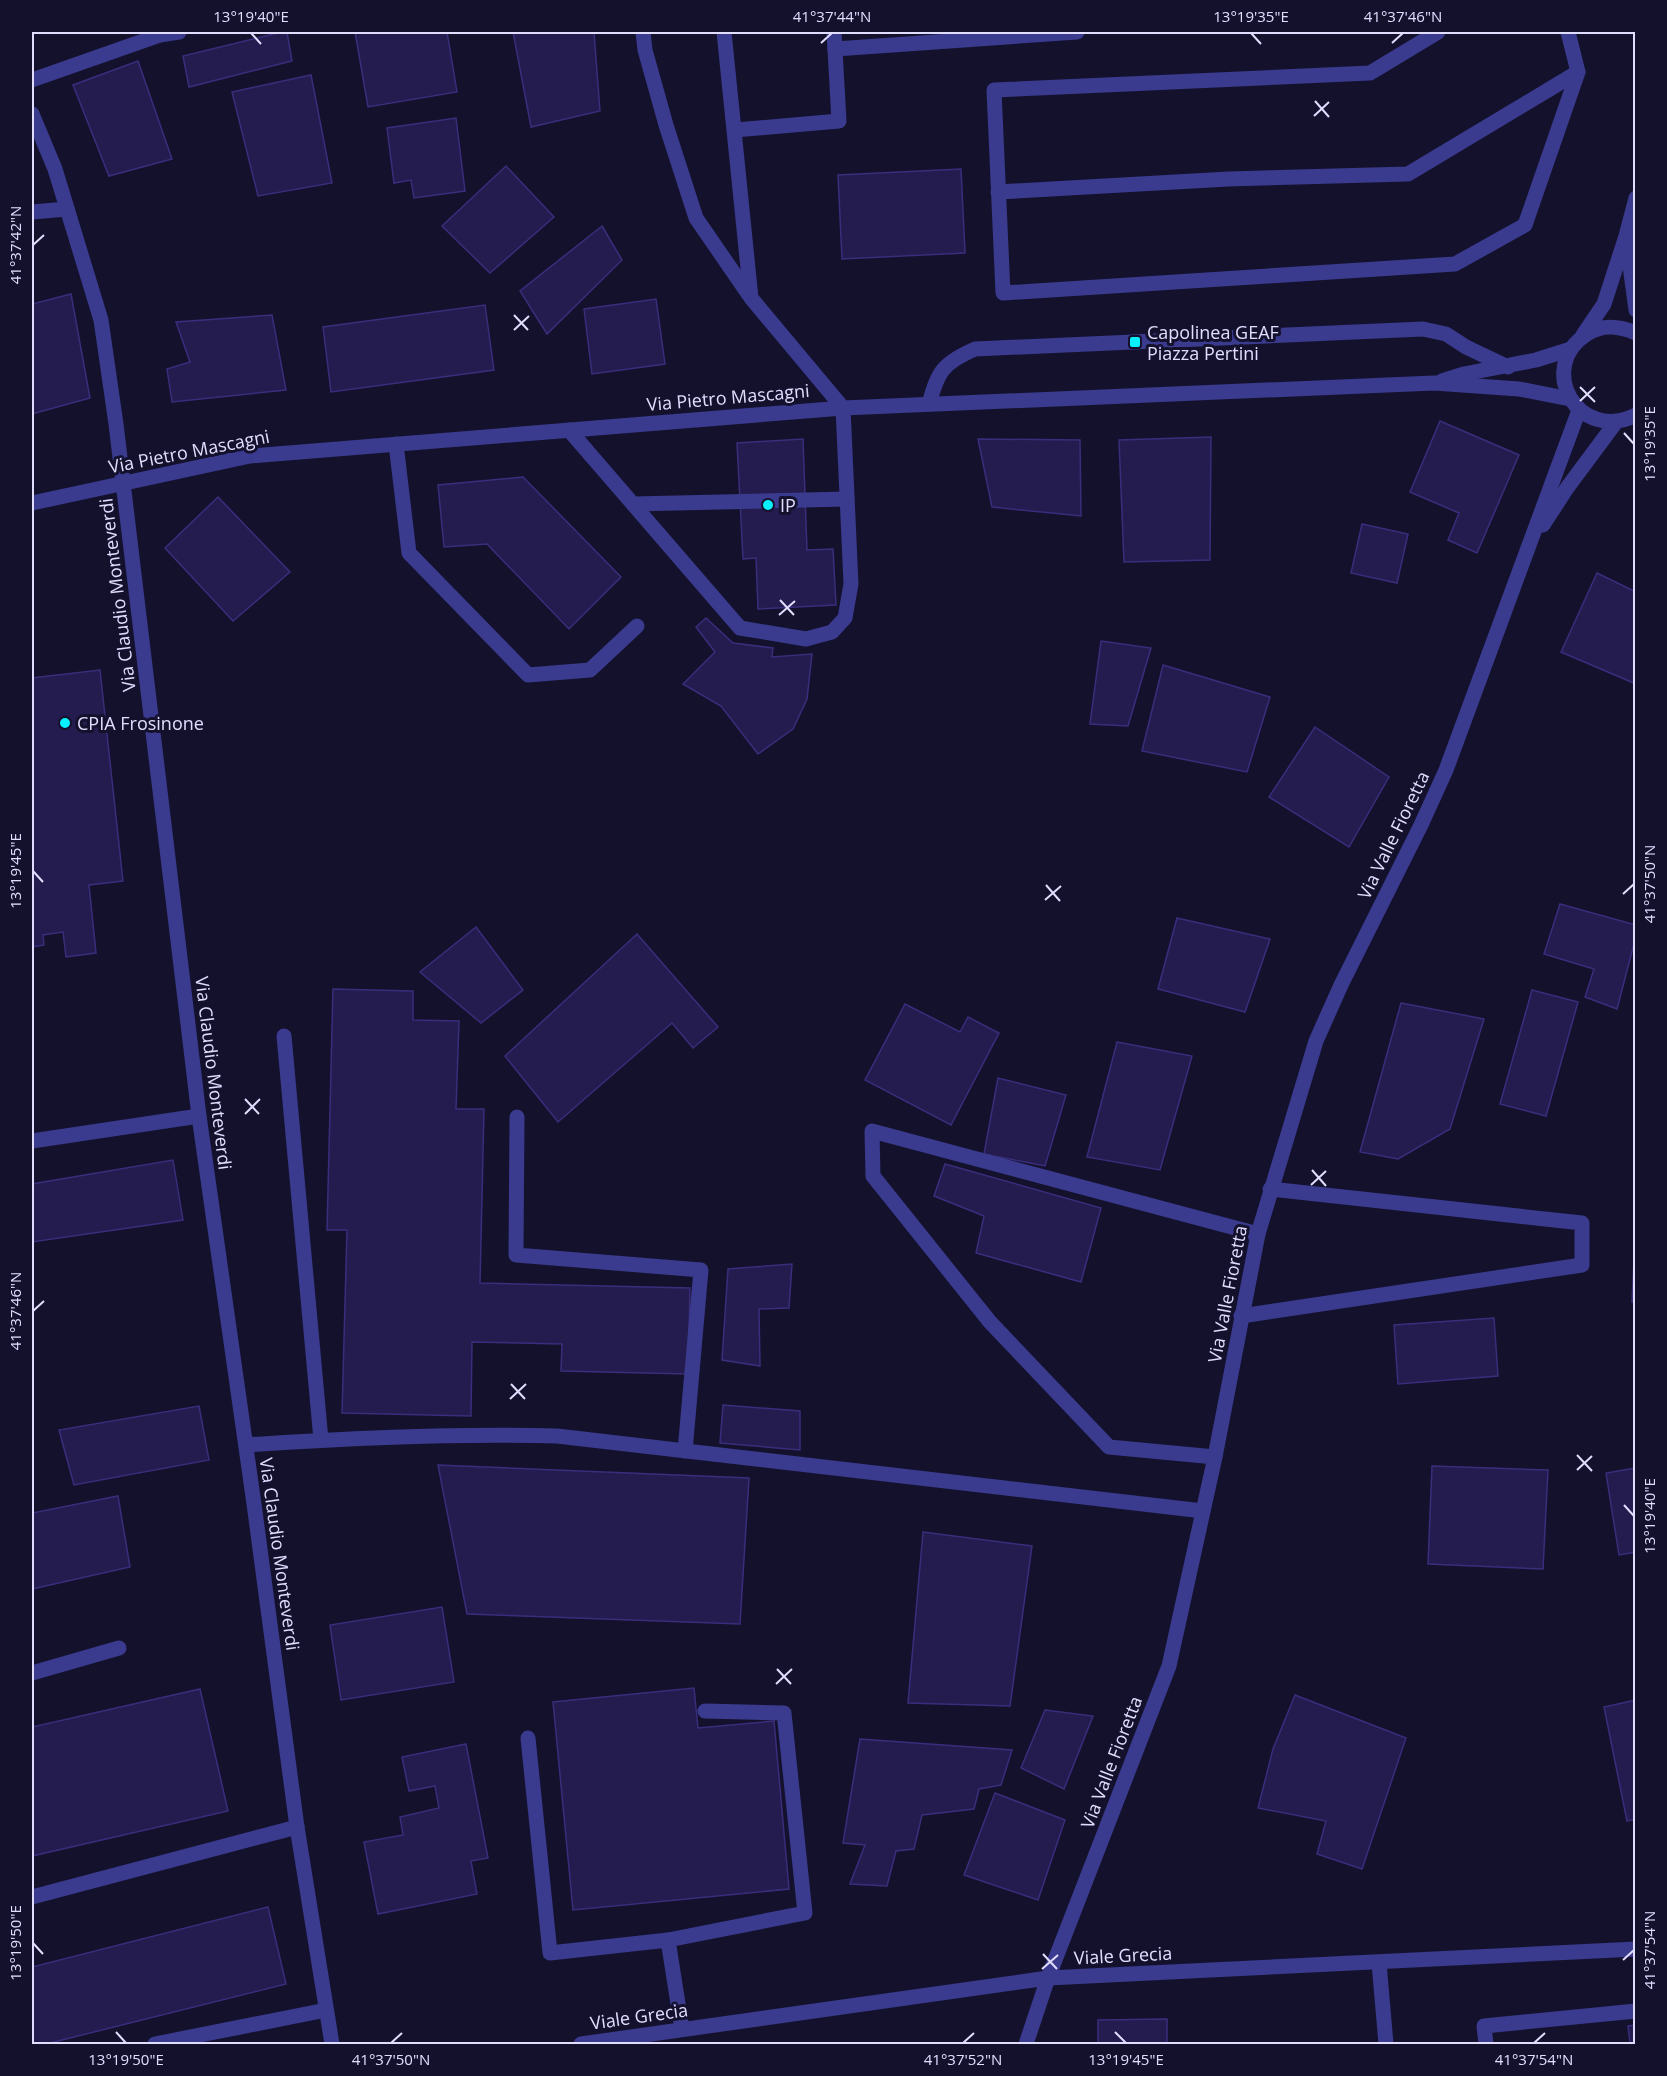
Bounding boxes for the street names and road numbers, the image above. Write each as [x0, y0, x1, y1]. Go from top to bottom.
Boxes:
street label: Via Pietro Mascagni [646, 378, 810, 416]
street label: Via Pietro Mascagni [106, 424, 272, 478]
street label: Via Claudio Monteverdi [93, 497, 141, 693]
street label: Via Valle Fioretta [1352, 767, 1434, 903]
street label: Via Claudio Monteverdi [190, 975, 238, 1171]
street label: Via Valle Fioretta [1202, 1223, 1252, 1365]
street label: Via Claudio Monteverdi [255, 1456, 305, 1652]
street label: Via Valle Fioretta [1075, 1693, 1147, 1831]
street label: Viale Grecia [1073, 1940, 1173, 1970]
street label: Viale Grecia [589, 1997, 689, 2035]

